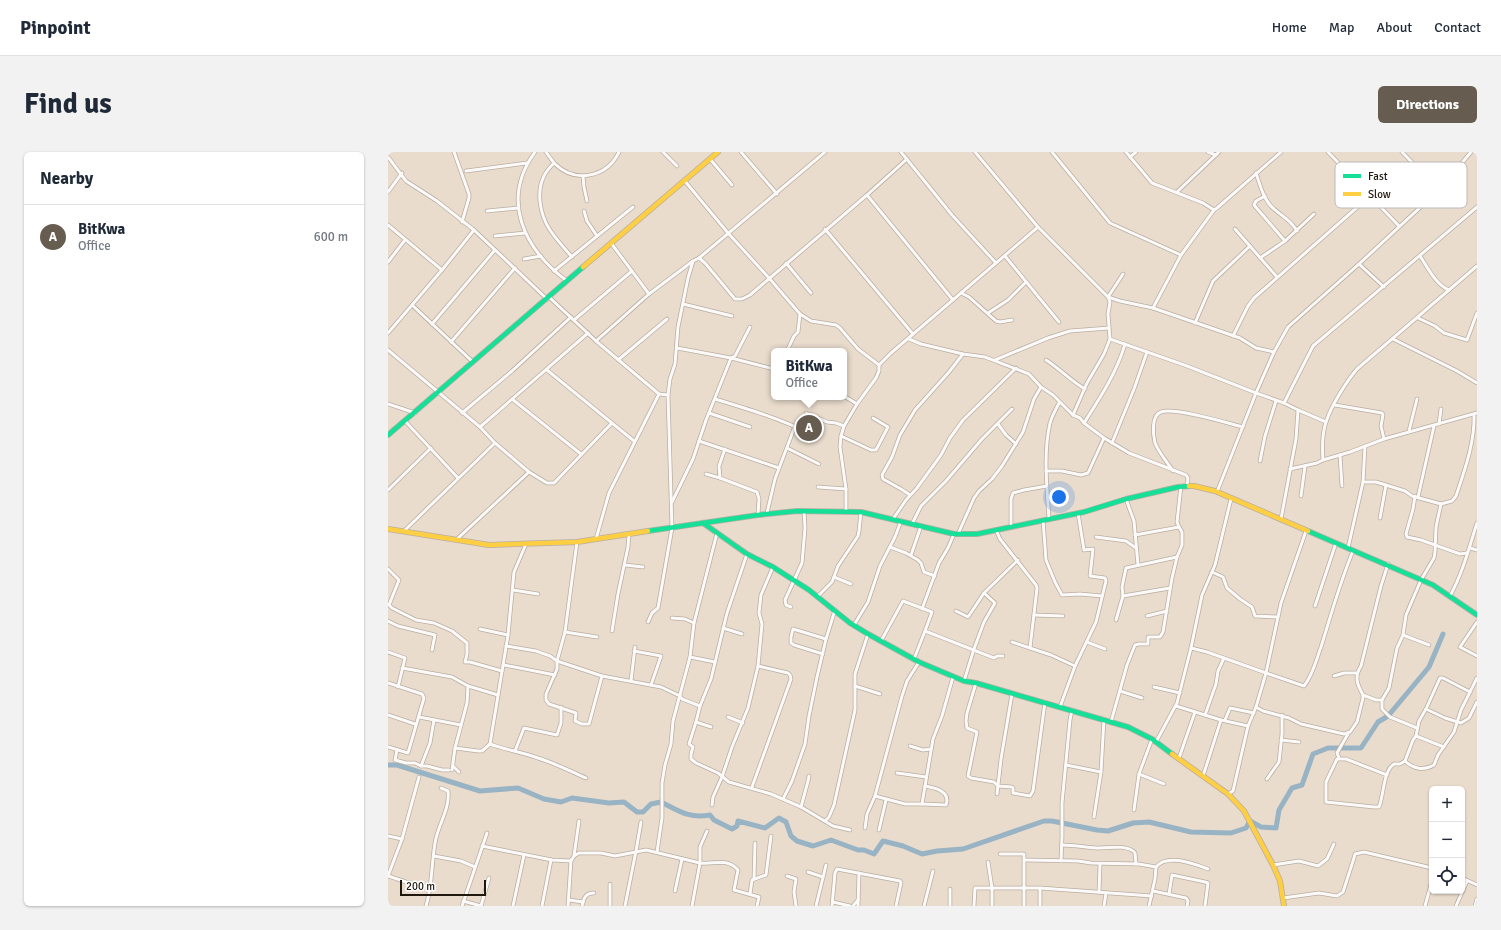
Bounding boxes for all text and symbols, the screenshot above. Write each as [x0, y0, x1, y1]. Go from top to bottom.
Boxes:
text: Pinpoint [20, 16, 91, 40]
text: Home [1272, 19, 1307, 36]
text: Map [1329, 19, 1354, 36]
text: About [1376, 19, 1412, 36]
text: Contact [1434, 19, 1481, 36]
button: Directions [1378, 86, 1477, 123]
text: Find us [24, 87, 112, 121]
legend [1335, 162, 1467, 208]
text: Nearby [40, 168, 93, 189]
text: Fast [1368, 170, 1388, 183]
text: Slow [1368, 188, 1391, 201]
text: BitKwa [78, 220, 125, 238]
text: A [49, 229, 57, 245]
text: 600 m [314, 229, 348, 245]
text: Office [78, 238, 111, 254]
popup [771, 348, 847, 400]
text: BitKwa [785, 357, 833, 375]
text: Office [785, 375, 818, 391]
pin: A [796, 413, 822, 443]
your location [1049, 487, 1069, 507]
map controls [1429, 786, 1465, 894]
button: + [1429, 786, 1465, 822]
button: − [1429, 822, 1465, 858]
button: locate [1429, 858, 1465, 894]
scale bar [400, 878, 486, 897]
text: 200 m [406, 880, 435, 893]

